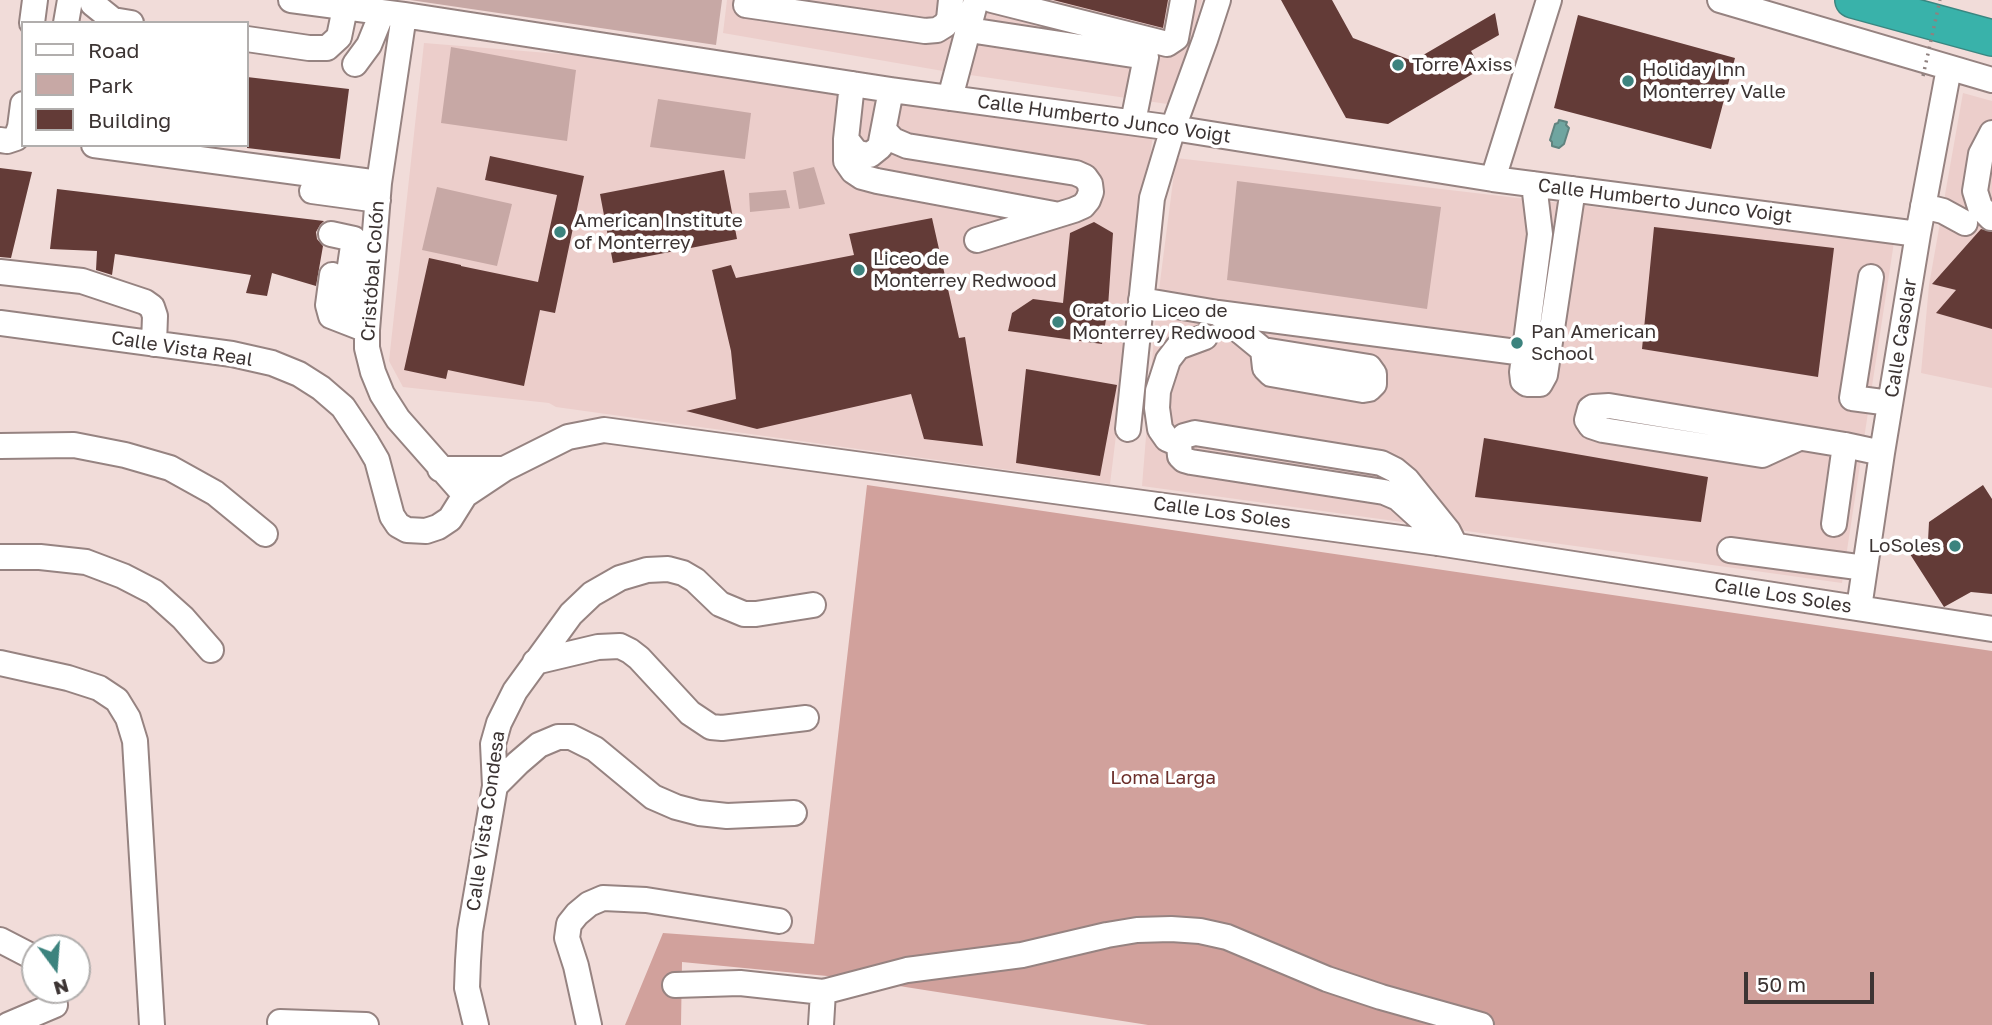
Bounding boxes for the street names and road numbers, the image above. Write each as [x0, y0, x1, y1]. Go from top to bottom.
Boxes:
street label: Calle Humberto Junco Voigt [976, 90, 1232, 148]
street label: Calle Humberto Junco Voigt [1537, 174, 1793, 228]
street label: Cristóbal Colón [357, 200, 389, 342]
street label: Calle Casolar [1880, 277, 1922, 399]
street label: Calle Vista Real [110, 327, 254, 371]
street label: Calle Los Soles [1152, 492, 1292, 534]
street label: Calle Los Soles [1713, 574, 1853, 618]
street label: Calle Vista Condesa [462, 729, 510, 913]

